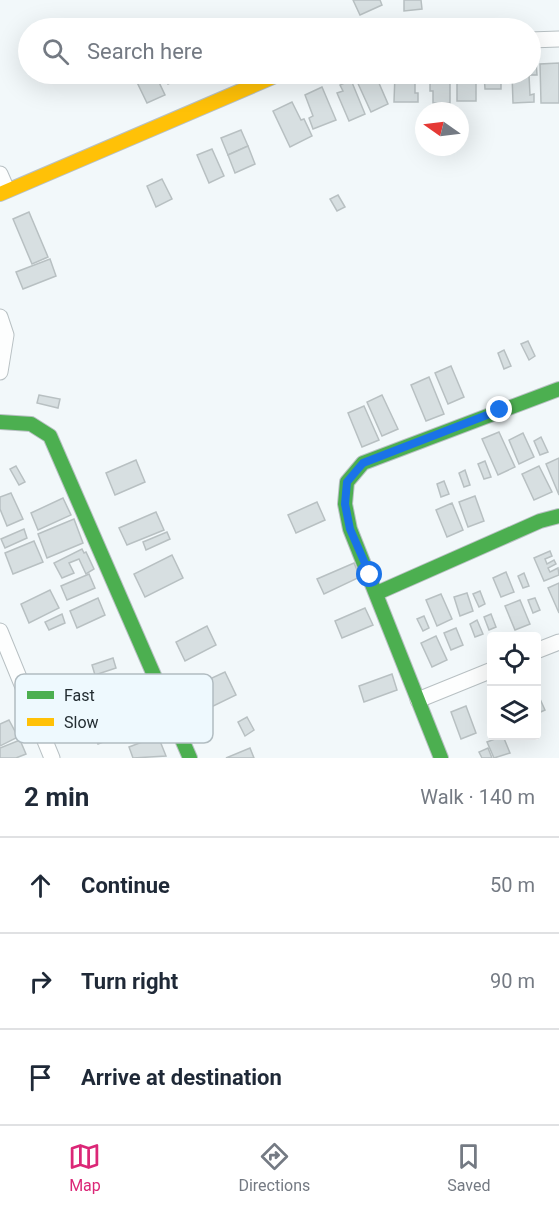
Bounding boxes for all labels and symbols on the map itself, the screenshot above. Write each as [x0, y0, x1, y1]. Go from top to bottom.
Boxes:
north arrow [415, 102, 469, 156]
route end [486, 396, 512, 422]
route start [356, 561, 382, 587]
legend [15, 674, 213, 743]
text: Fast [64, 686, 95, 705]
text: Slow [64, 713, 99, 732]

